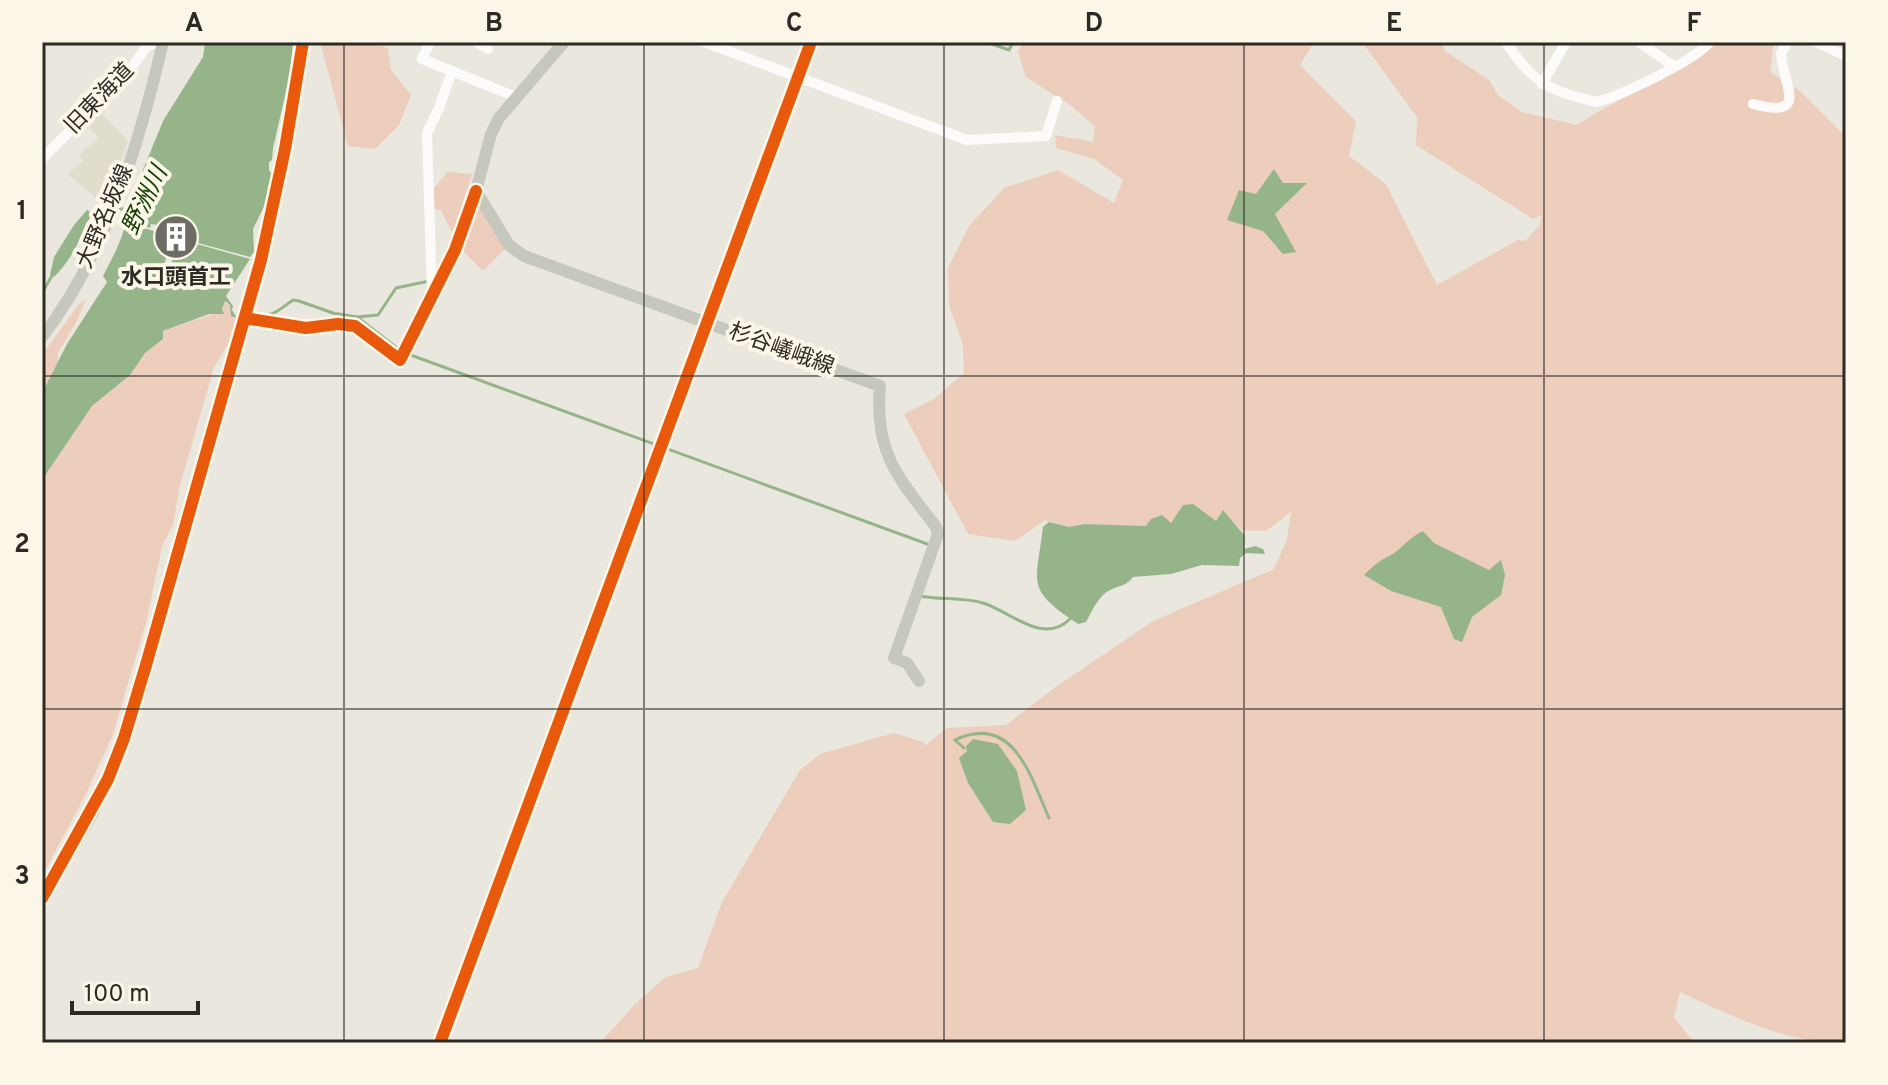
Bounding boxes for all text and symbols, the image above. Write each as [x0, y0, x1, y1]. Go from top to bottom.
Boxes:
text: A [185, 8, 203, 41]
text: B [485, 8, 503, 41]
text: C [786, 8, 802, 41]
text: D [1085, 8, 1103, 41]
text: E [1386, 8, 1402, 41]
text: F [1687, 8, 1702, 41]
street label: 旧東海道 [60, 58, 140, 140]
water label: 野洲川 [117, 159, 177, 240]
street label: 大野名坂線 [72, 161, 140, 273]
text: 1 [17, 196, 27, 229]
building icon: 水口頭首工 [152, 213, 200, 261]
place label: 水口頭首工 [121, 265, 231, 292]
street label: 杉谷嶬峨線 [725, 319, 837, 381]
text: 2 [14, 529, 30, 562]
text: 3 [14, 861, 30, 894]
scale bar [72, 965, 198, 1015]
text: 100 m [84, 980, 150, 1010]

